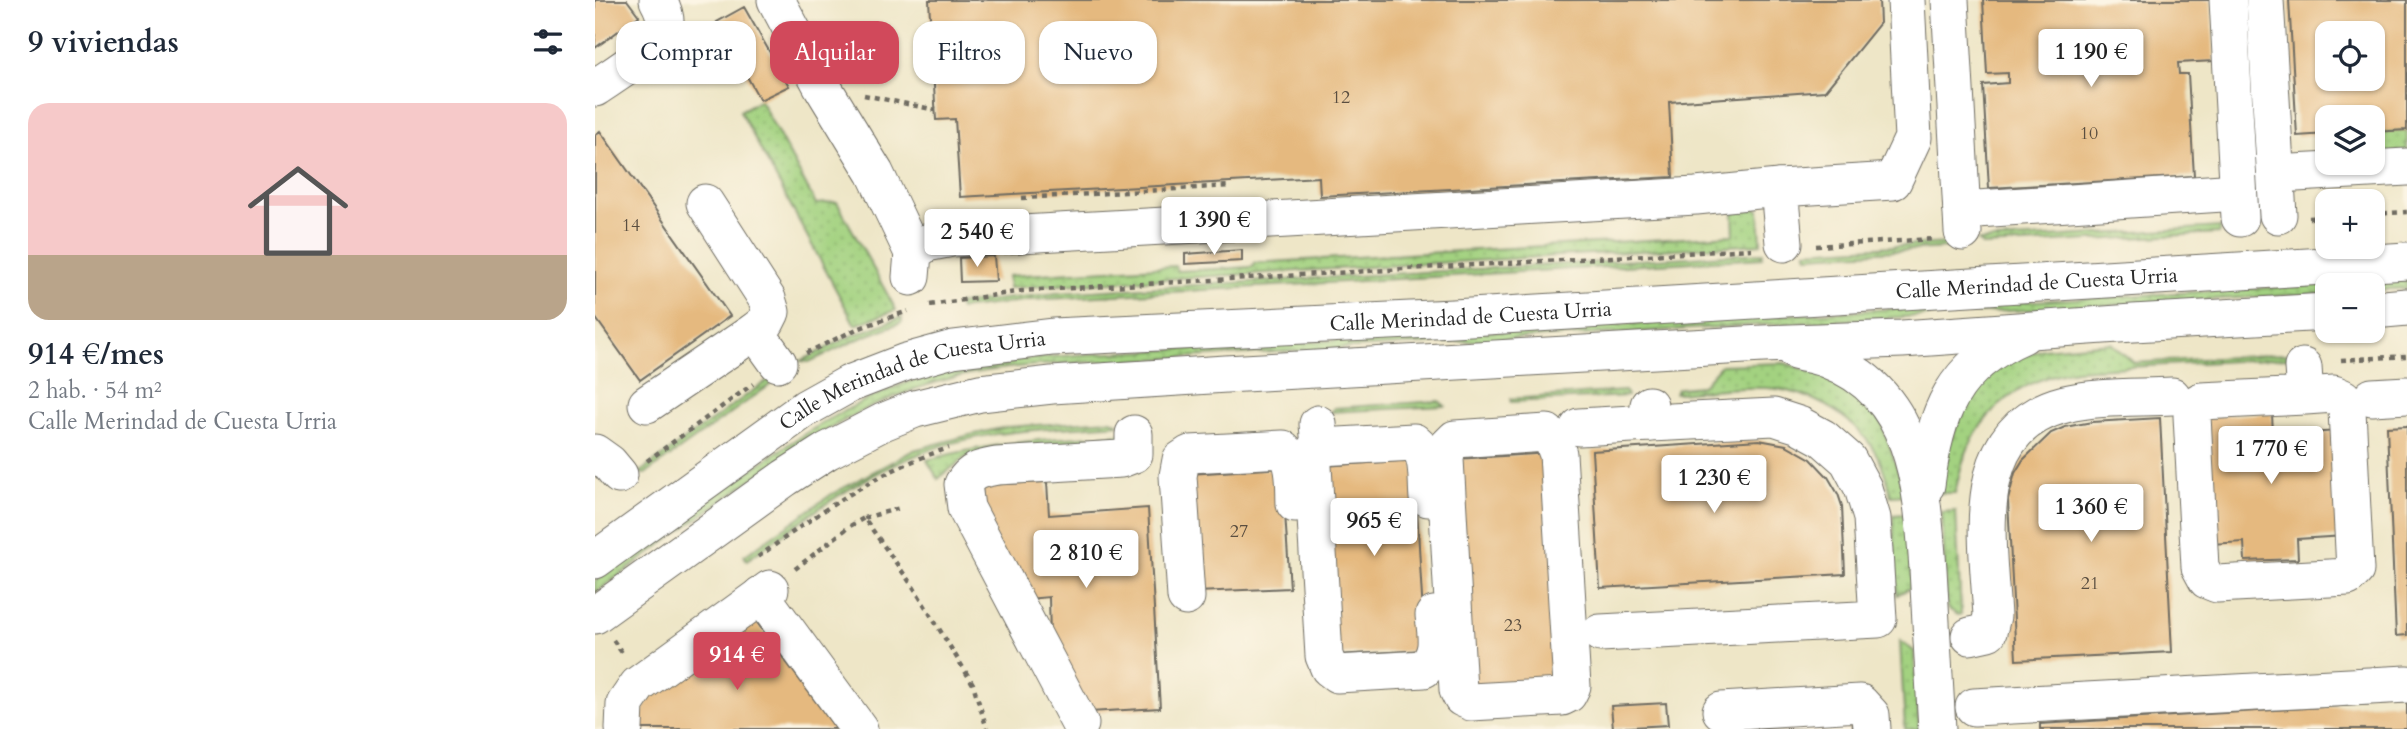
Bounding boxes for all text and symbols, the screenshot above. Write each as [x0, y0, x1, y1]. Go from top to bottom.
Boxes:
chip: Comprar [616, 21, 756, 84]
chip: Alquilar [770, 21, 899, 84]
chip: Filtros [913, 21, 1025, 84]
chip: Nuevo [1039, 21, 1157, 84]
map controls [2315, 21, 2385, 343]
button: locate [2315, 21, 2385, 91]
text: 9 viviendas [28, 22, 179, 63]
icon: filters [529, 23, 567, 61]
pin: 1 190 € [2026, 29, 2156, 89]
text: 1 190 € [2054, 36, 2128, 67]
house number: 12 [1332, 85, 1350, 110]
button: layers [2315, 105, 2385, 175]
house number: 10 [2080, 121, 2098, 146]
icon: home [235, 148, 361, 274]
button: + [2315, 189, 2385, 259]
pin: 1 390 € [1149, 198, 1279, 257]
text: 1 390 € [1177, 204, 1251, 235]
pin: 2 540 € [912, 210, 1042, 269]
house number: 14 [622, 213, 640, 238]
text: 2 540 € [940, 216, 1014, 247]
street label: Calle Merindad de Cuesta Urria [1895, 260, 2178, 306]
button: − [2315, 273, 2385, 343]
street label: Calle Merindad de Cuesta Urria [1329, 294, 1612, 338]
street label: Calle Merindad de Cuesta Urria [773, 324, 1047, 437]
text: 914 €/mes [28, 334, 164, 375]
text: 2 hab. · 54 m² [28, 375, 162, 406]
text: Calle Merindad de Cuesta Urria [28, 406, 337, 437]
pin: 1 770 € [2206, 426, 2336, 486]
text: 1 770 € [2234, 433, 2308, 464]
pin: 1 230 € [1649, 456, 1779, 515]
text: 1 230 € [1677, 462, 1751, 493]
pin: 1 360 € [2026, 484, 2156, 544]
text: 1 360 € [2054, 491, 2128, 522]
pin: 965 € [1325, 498, 1423, 558]
text: 965 € [1346, 505, 1402, 536]
house number: 27 [1230, 519, 1248, 544]
pin: 2 810 € [1021, 530, 1151, 590]
text: 2 810 € [1049, 537, 1123, 568]
house number: 21 [2081, 571, 2099, 596]
house number: 23 [1504, 613, 1522, 638]
pin: 914 € [688, 632, 786, 692]
text: 914 € [709, 639, 765, 670]

